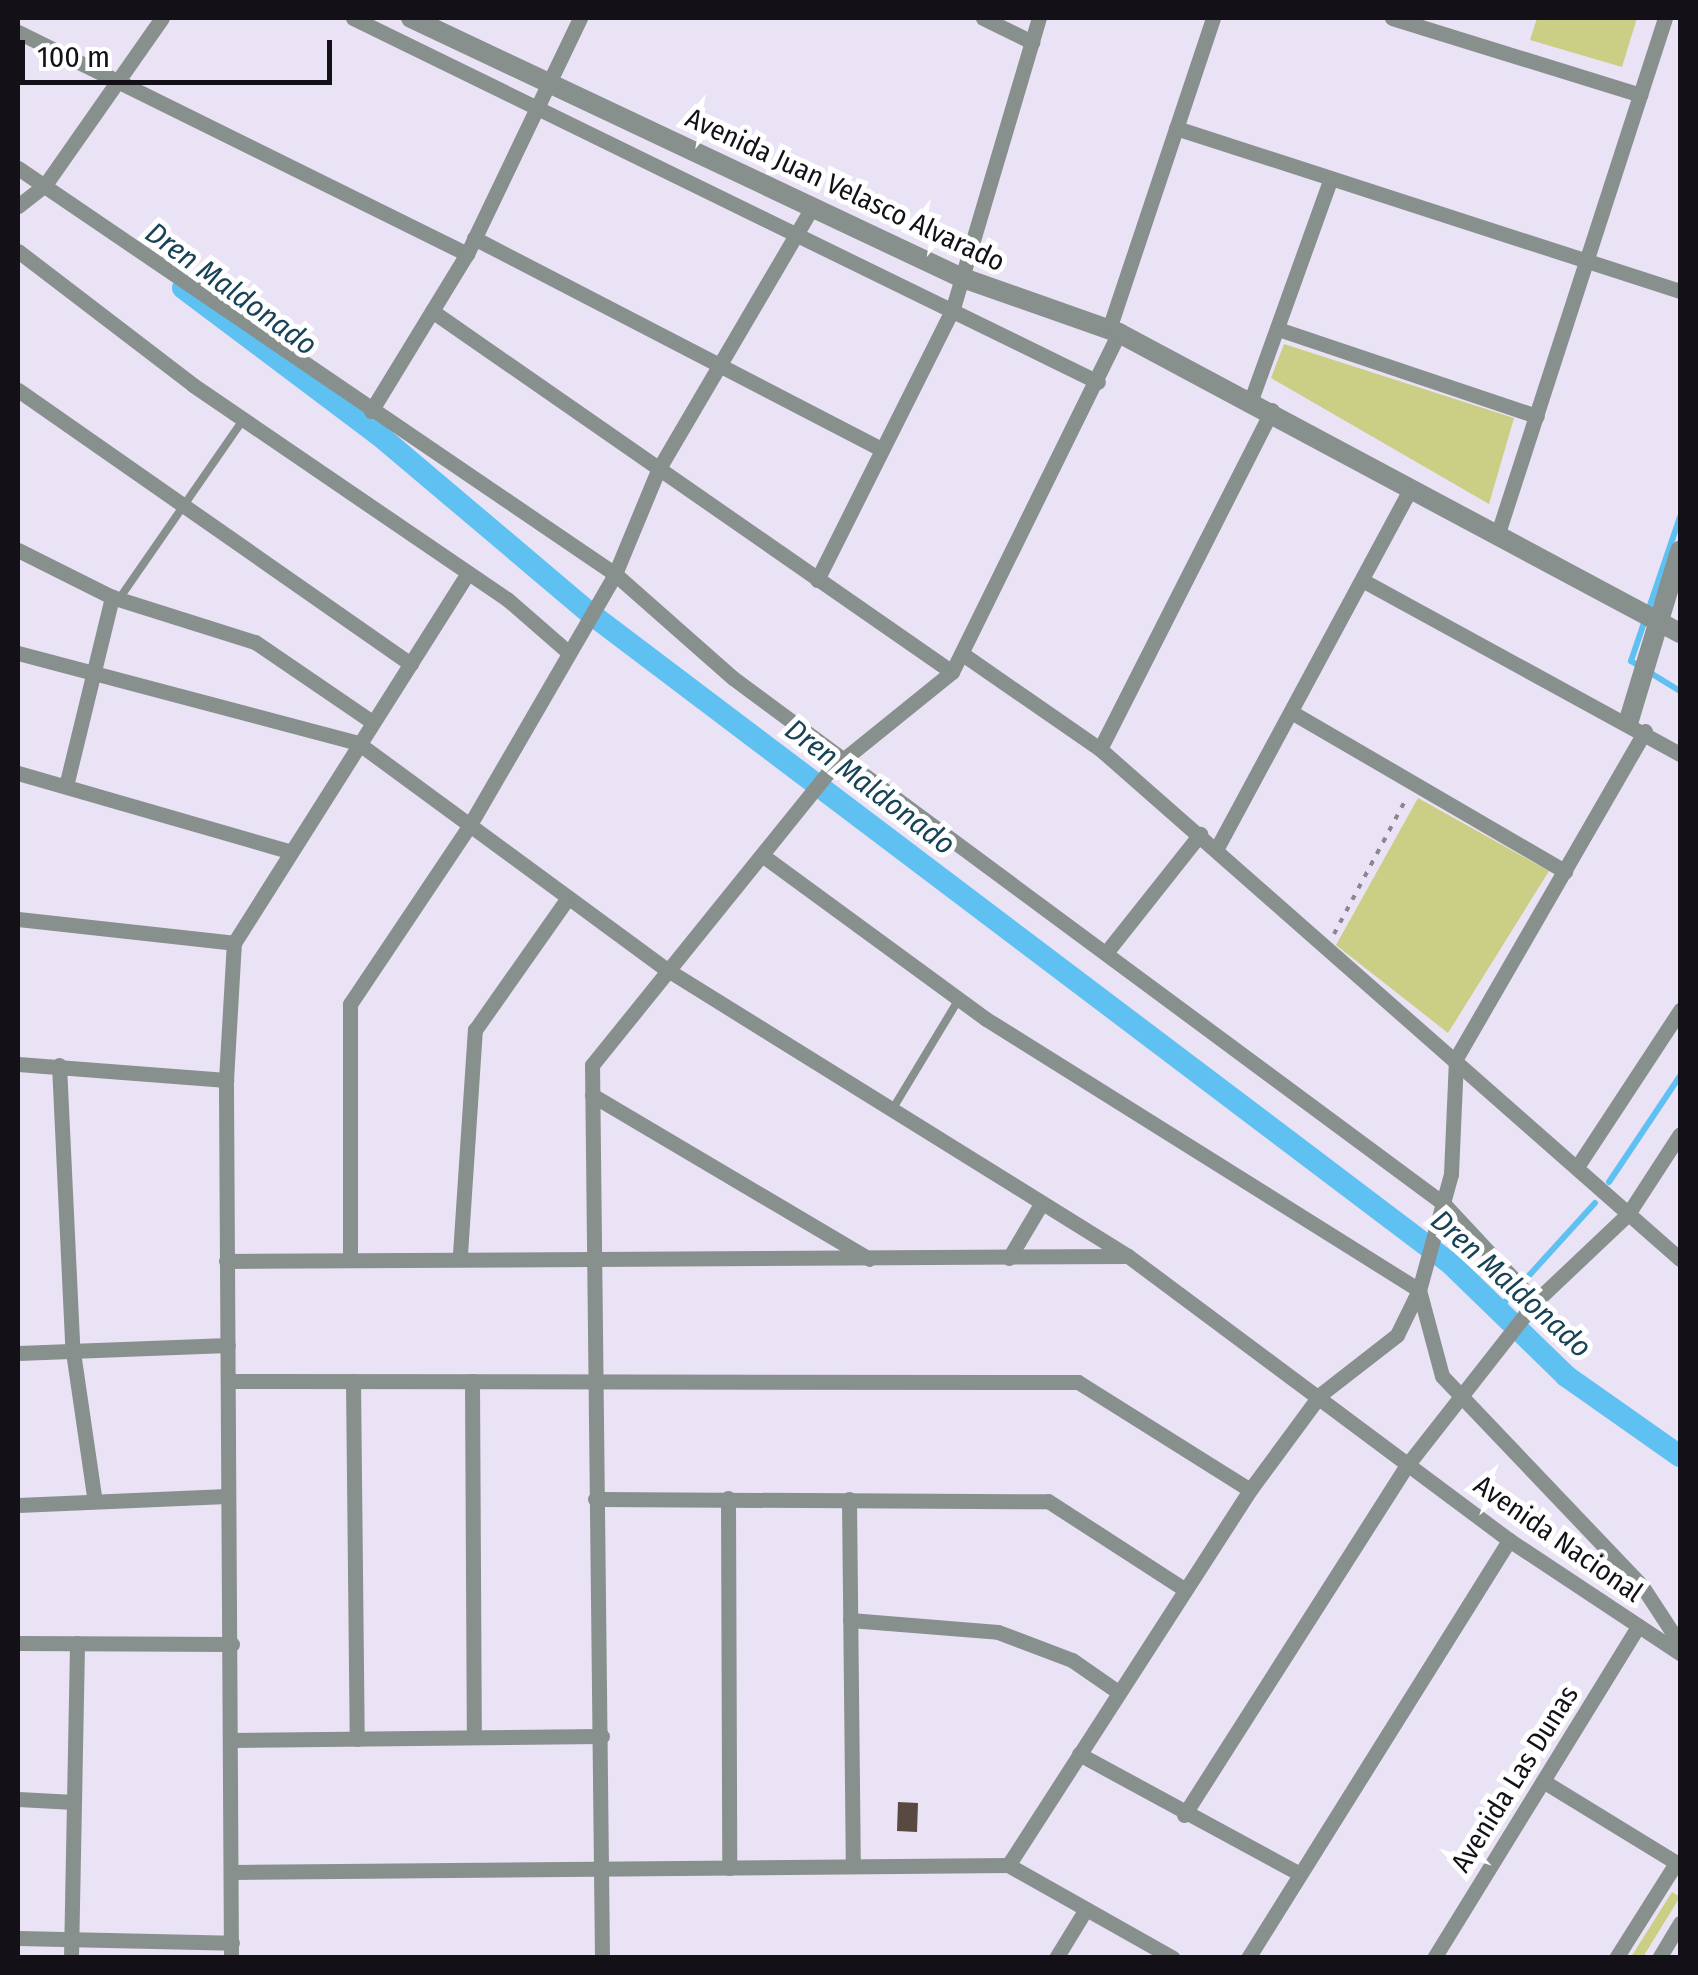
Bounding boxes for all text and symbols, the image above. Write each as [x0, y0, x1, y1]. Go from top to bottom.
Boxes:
scale bar [25, 20, 338, 82]
text: 100 m [37, 39, 110, 75]
street label: Avenida Juan Velasco Alvarado [680, 101, 1010, 279]
water label: Dren Maldonado [138, 215, 324, 363]
water label: Dren Maldonado [778, 712, 962, 862]
water label: Dren Maldonado [1424, 1203, 1598, 1365]
street label: Avenida Nacional [1467, 1468, 1649, 1610]
street label: Avenida Las Dunas [1444, 1680, 1586, 1878]

